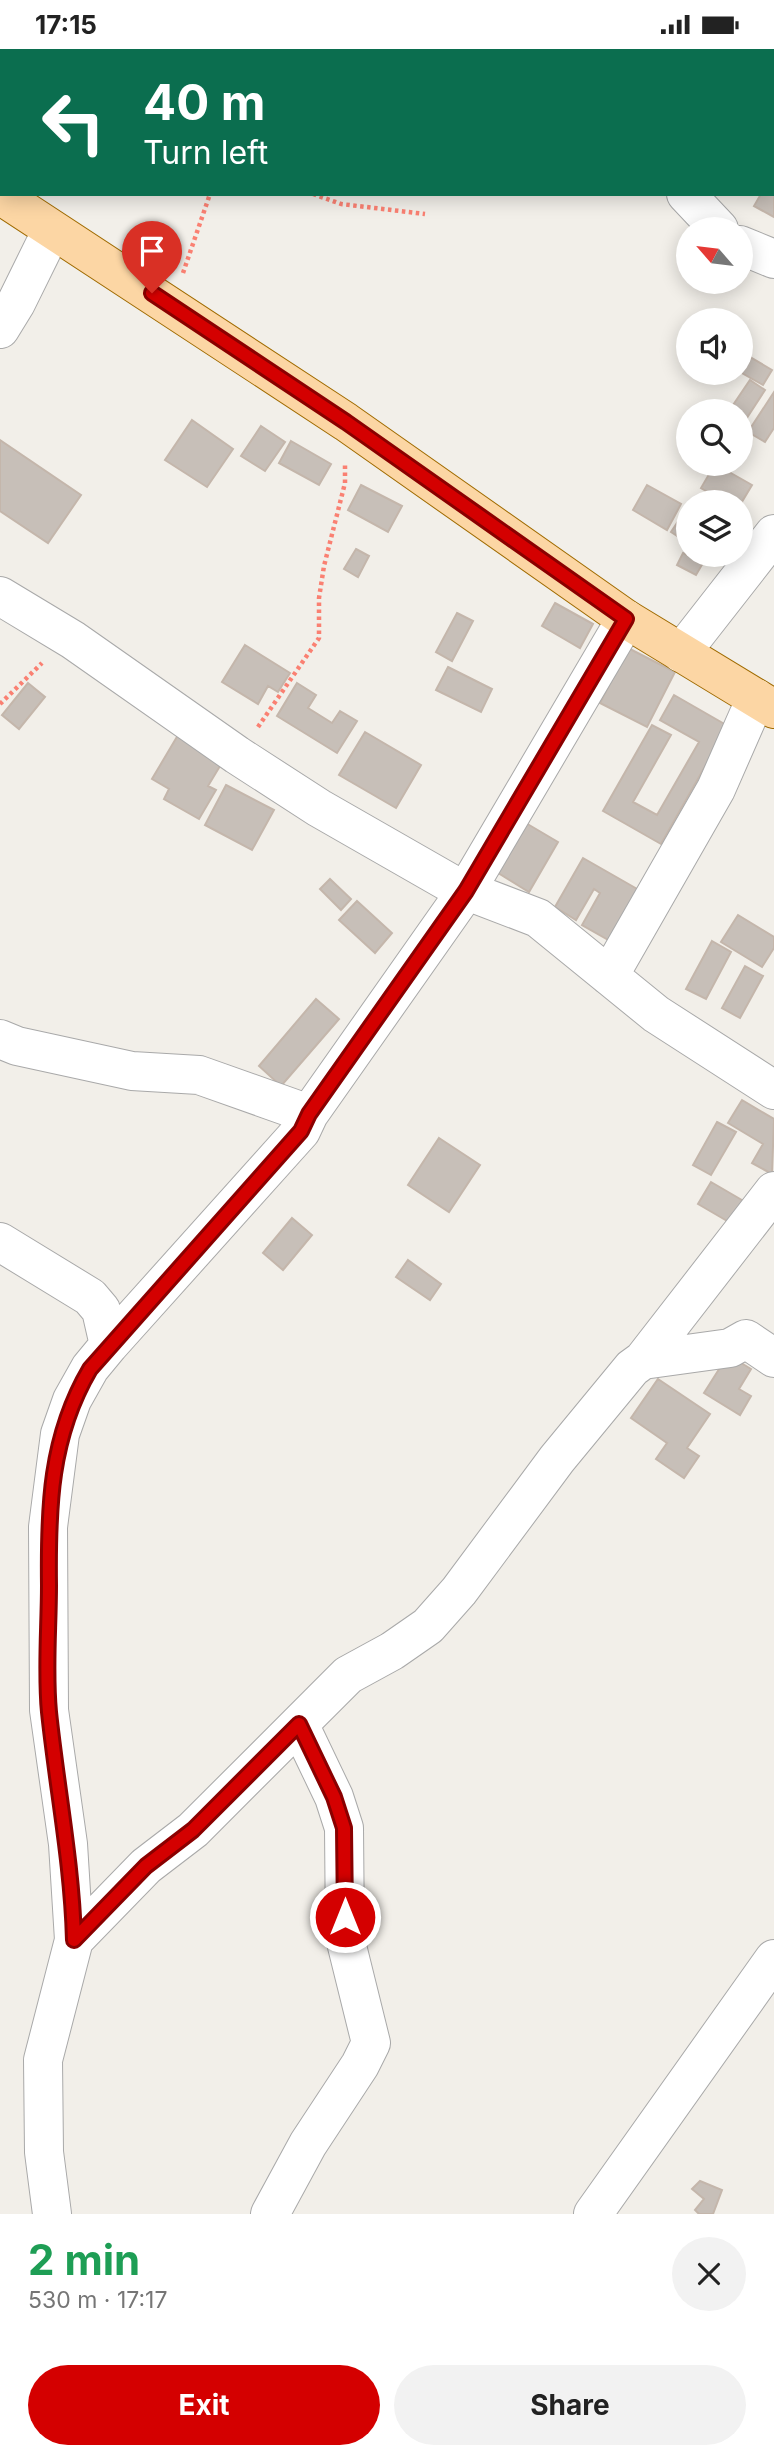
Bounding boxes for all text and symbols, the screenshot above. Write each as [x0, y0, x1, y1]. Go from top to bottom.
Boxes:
text: 17:15 [35, 9, 97, 40]
text: 40 m [143, 73, 266, 132]
icon: left [28, 77, 119, 168]
text: Turn left [143, 133, 268, 172]
north arrow [676, 217, 752, 294]
map controls [676, 217, 753, 567]
pin [122, 221, 182, 293]
icon: arrive [133, 232, 171, 270]
button: sound [676, 308, 753, 385]
button: search [676, 399, 753, 476]
button: layers [676, 490, 753, 567]
position arrow [308, 1880, 382, 1954]
text: 2 min [28, 2234, 140, 2285]
button: close [672, 2237, 746, 2311]
text: 530 m · 17:17 [28, 2286, 167, 2314]
button: Exit [28, 2365, 380, 2445]
button: Share [394, 2365, 746, 2445]

